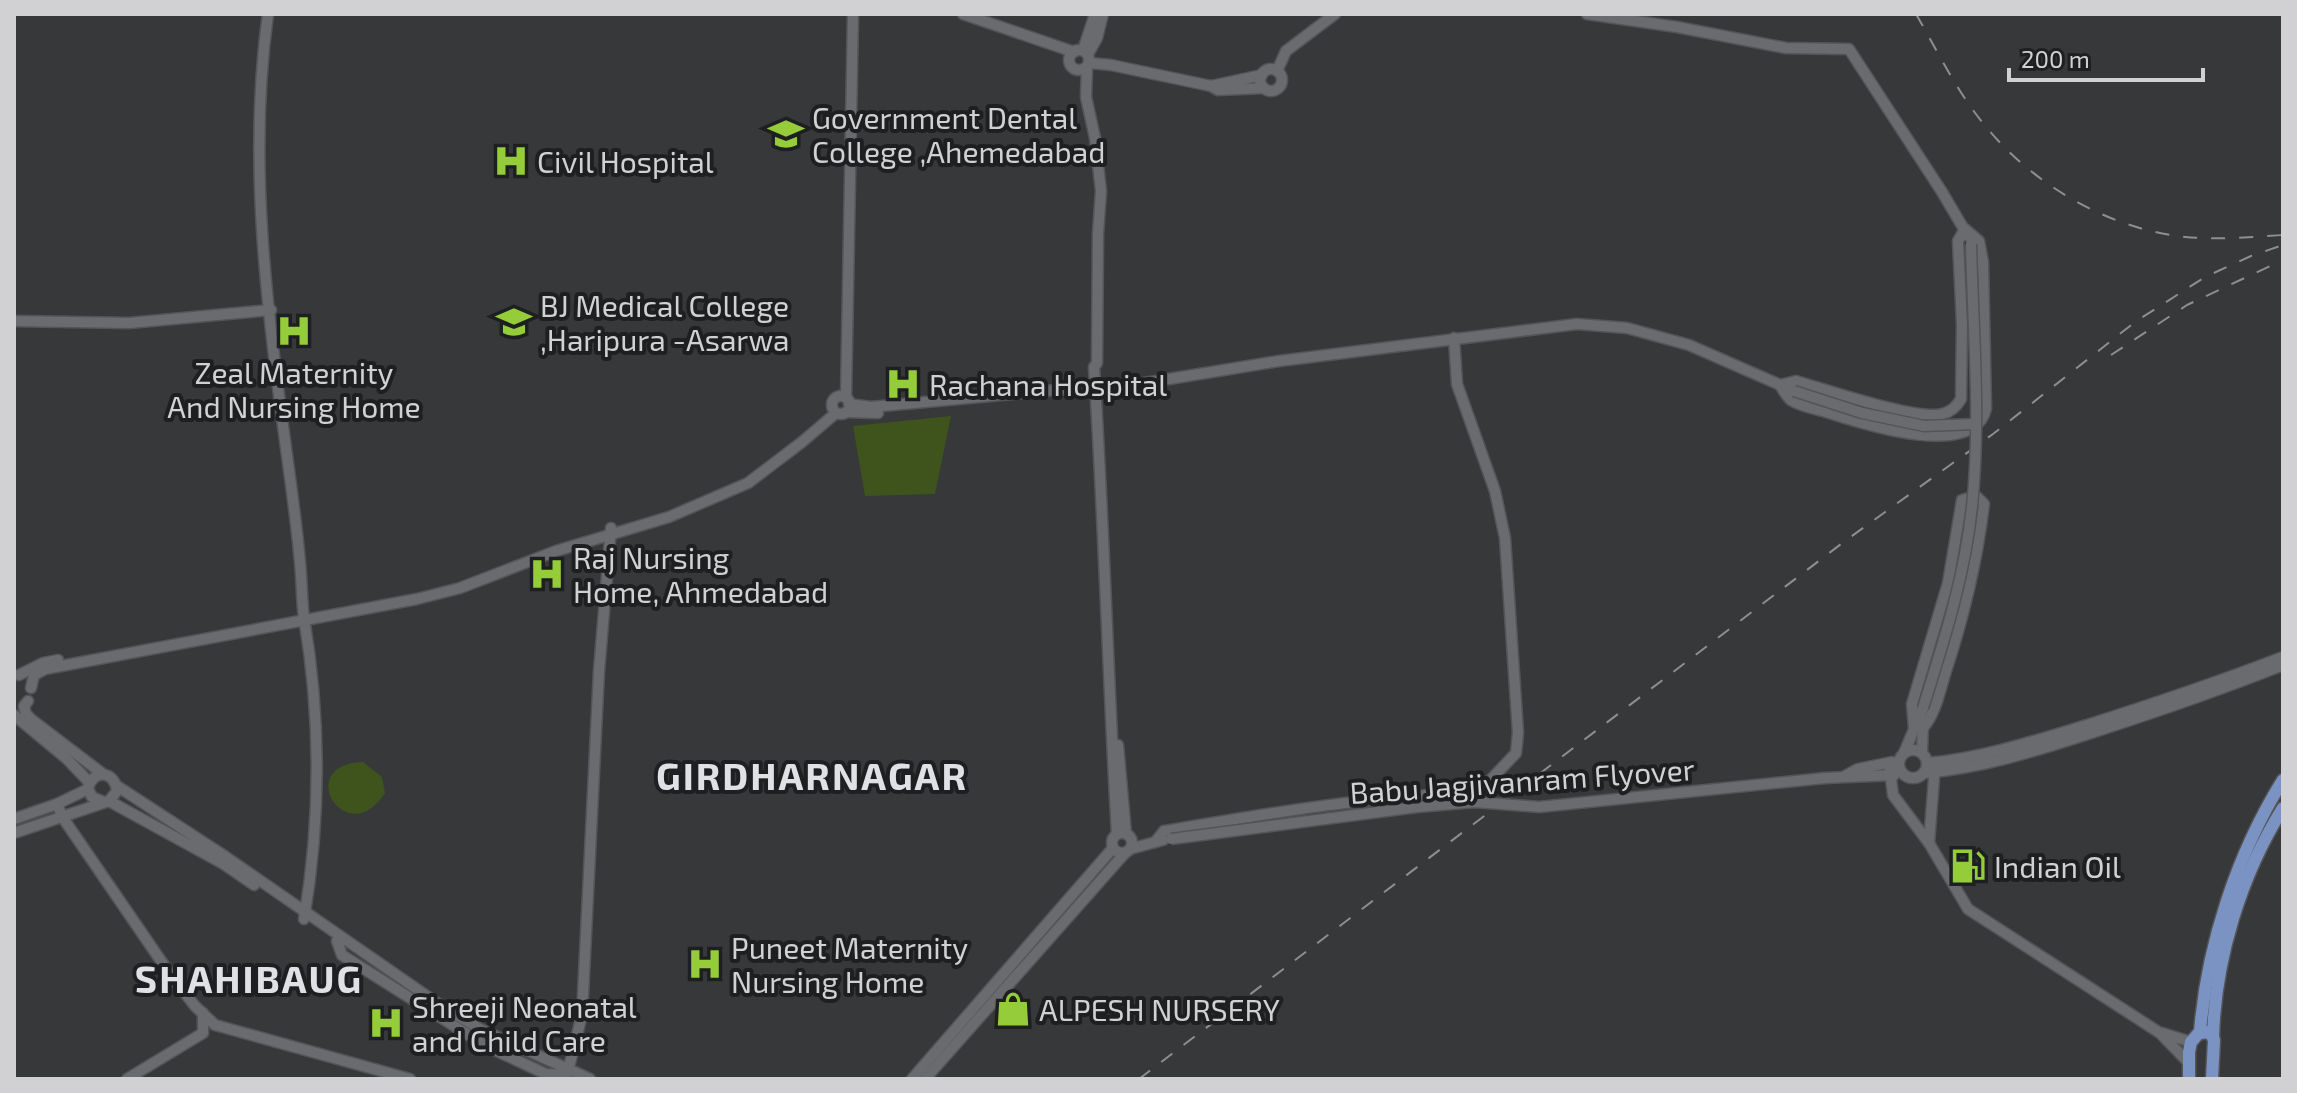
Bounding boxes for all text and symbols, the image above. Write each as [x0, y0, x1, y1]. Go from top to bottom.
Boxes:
scale bar [2009, 32, 2203, 82]
text: 200 m [2021, 44, 2090, 73]
place label: Government Dental College ,Ahemedabad [812, 99, 1105, 169]
school or university icon: Government Dental College ,Ahemedabad [767, 115, 805, 153]
hospital icon: Civil Hospital [492, 142, 530, 180]
place label: Civil Hospital [537, 143, 714, 179]
place label: BJ Medical College ,Haripura -Asarwa [540, 287, 789, 357]
school or university icon: BJ Medical College ,Haripura -Asarwa [495, 303, 533, 341]
hospital icon: Zeal Maternity And Nursing Home [275, 312, 313, 350]
place label: Zeal Maternity And Nursing Home [167, 354, 421, 424]
hospital icon: Rachana Hospital [884, 365, 922, 403]
place label: Rachana Hospital [929, 366, 1167, 402]
place label: Raj Nursing Home, Ahmedabad [573, 539, 828, 609]
hospital icon: Raj Nursing Home, Ahmedabad [528, 555, 566, 593]
street label: Babu Jagjivanram Flyover [1348, 750, 1696, 810]
district label: GIRDHARNAGAR [656, 752, 968, 798]
fuel station icon: Indian Oil [1949, 847, 1987, 885]
place label: Indian Oil [1994, 848, 2121, 884]
place label: Puneet Maternity Nursing Home [731, 929, 968, 999]
hospital icon: Puneet Maternity Nursing Home [686, 945, 724, 983]
district label: SHAHIBAUG [135, 955, 363, 1001]
place label: Shreeji Neonatal and Child Care [412, 988, 637, 1058]
shop icon: ALPESH NURSERY [994, 990, 1032, 1028]
place label: ALPESH NURSERY [1039, 991, 1280, 1027]
hospital icon: Shreeji Neonatal and Child Care [367, 1004, 405, 1042]

